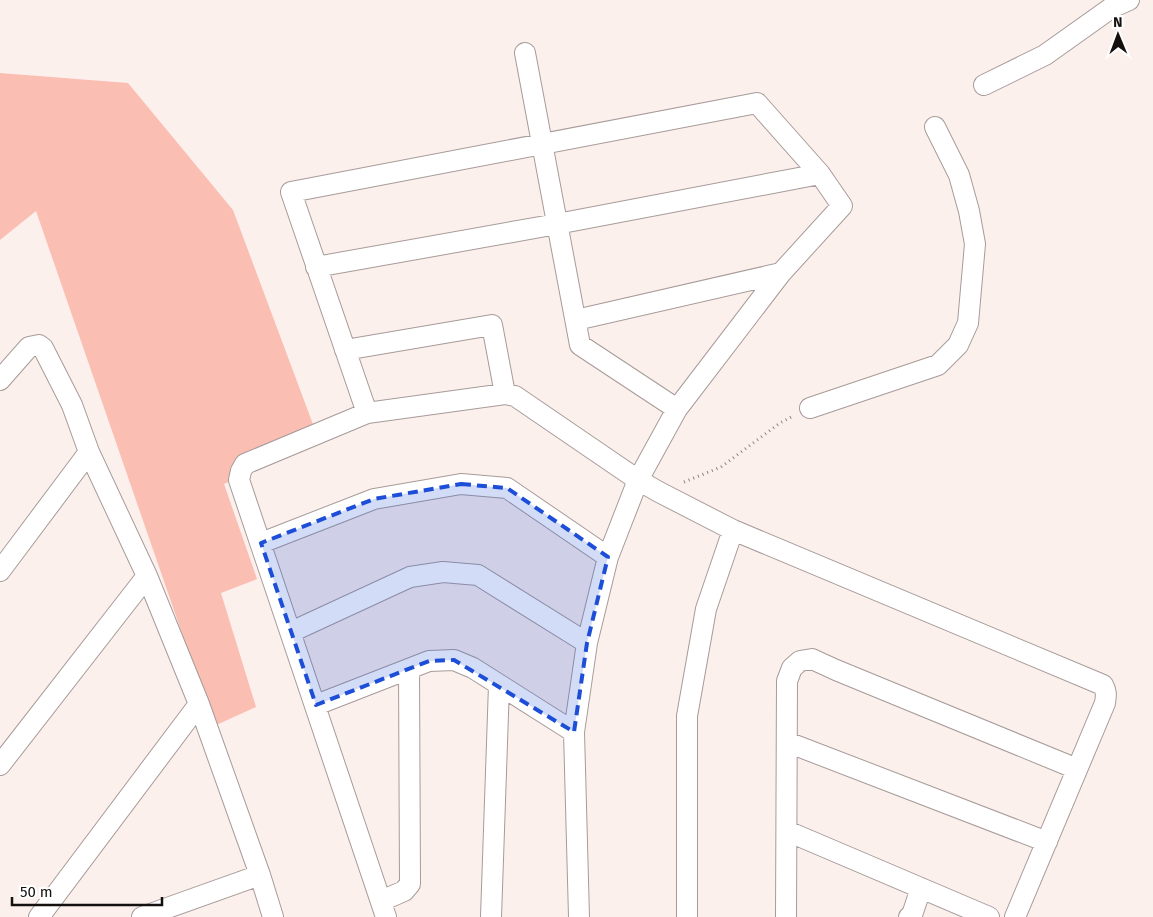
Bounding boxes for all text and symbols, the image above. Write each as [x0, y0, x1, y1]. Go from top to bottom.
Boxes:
north arrow [1093, 10, 1143, 60]
text: N [1113, 14, 1123, 31]
scale bar [12, 874, 162, 906]
text: 50 m [20, 883, 53, 901]

